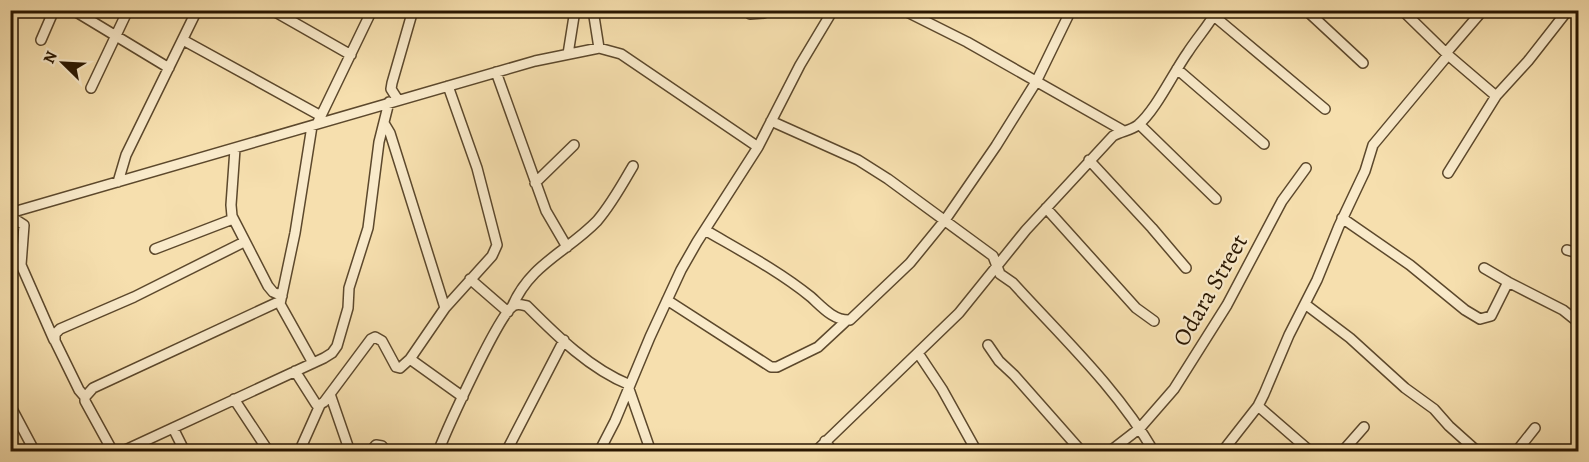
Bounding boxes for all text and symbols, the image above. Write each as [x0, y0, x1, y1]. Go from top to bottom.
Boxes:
north arrow [33, 33, 93, 93]
text: N [38, 47, 63, 67]
street label: Odara Street [1165, 228, 1255, 352]

